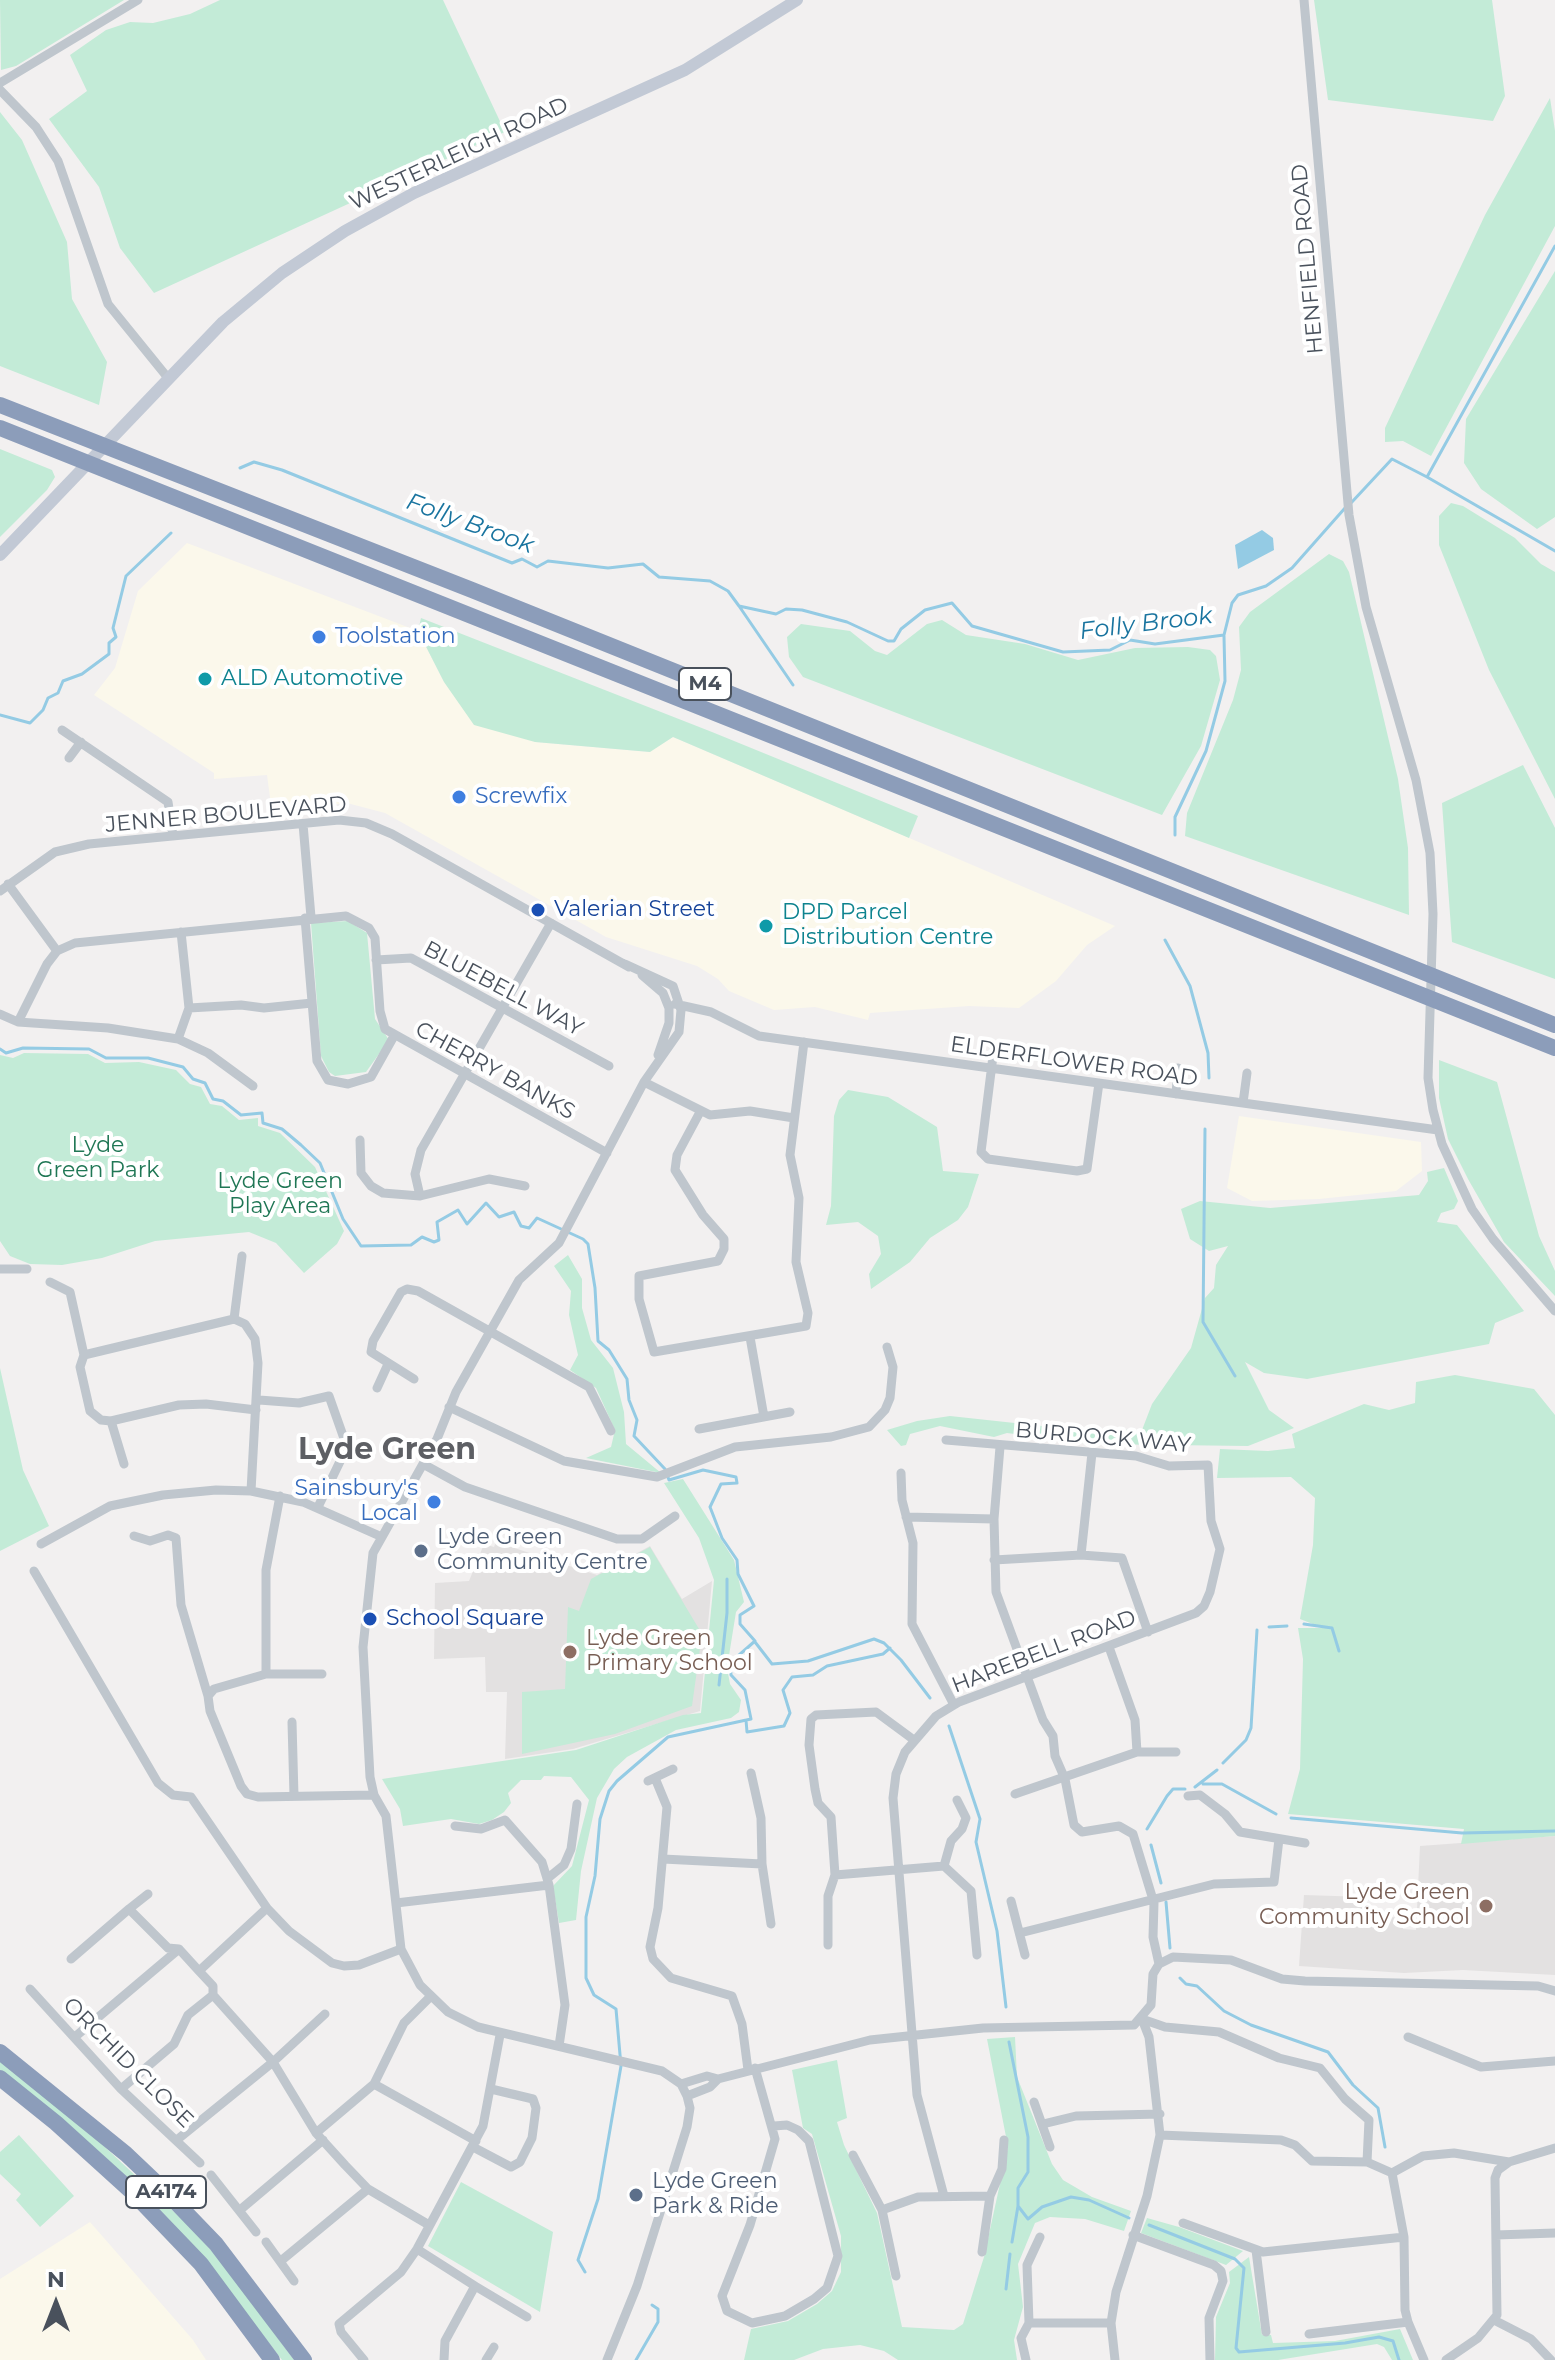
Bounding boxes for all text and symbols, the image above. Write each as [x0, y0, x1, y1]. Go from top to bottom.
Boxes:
street label: WESTERLEIGH ROAD [345, 92, 573, 216]
street label: HENFIELD ROAD [1287, 163, 1329, 355]
water label: Folly Brook [402, 488, 538, 560]
water label: Folly Brook [1078, 602, 1214, 646]
place label: Toolstation [335, 624, 456, 650]
marker: Toolstation [310, 628, 328, 646]
place label: ALD Automotive [221, 666, 403, 692]
road number: M4 [679, 668, 731, 700]
marker: ALD Automotive [196, 670, 214, 688]
place label: Screwfix [475, 784, 567, 810]
marker: Screwfix [450, 788, 468, 806]
street label: JENNER BOULEVARD [104, 791, 348, 839]
place label: Valerian Street [554, 897, 715, 923]
place label: DPD Parcel Distribution Centre [782, 900, 993, 952]
marker: Valerian Street [529, 901, 547, 919]
marker: DPD Parcel Distribution Centre [757, 917, 775, 935]
street label: BLUEBELL WAY [419, 936, 587, 1042]
street label: CHERRY BANKS [411, 1016, 579, 1126]
street label: ELDERFLOWER ROAD [949, 1032, 1199, 1092]
park label: Lyde Green Park [36, 1133, 160, 1184]
park label: Lyde Green Play Area [217, 1169, 343, 1220]
street label: BURDOCK WAY [1014, 1417, 1192, 1459]
district label: Lyde Green [298, 1432, 476, 1468]
place label: Sainsbury's Local [294, 1476, 418, 1528]
marker: Sainsbury's Local [425, 1493, 443, 1511]
place label: Lyde Green Community Centre [437, 1525, 648, 1576]
marker: Lyde Green Community Centre [412, 1542, 430, 1560]
street label: HAREBELL ROAD [948, 1605, 1140, 1699]
place label: School Square [386, 1606, 544, 1632]
marker: School Square [361, 1610, 379, 1628]
place label: Lyde Green Primary School [586, 1626, 753, 1678]
marker: Lyde Green Primary School [561, 1643, 579, 1661]
place label: Lyde Green Community School [1259, 1880, 1470, 1932]
marker: Lyde Green Community School [1477, 1897, 1495, 1915]
street label: ORCHID CLOSE [57, 1992, 199, 2134]
place label: Lyde Green Park & Ride [652, 2169, 779, 2220]
road number: A4174 [126, 2176, 206, 2208]
marker: Lyde Green Park & Ride [627, 2186, 645, 2204]
north arrow [16, 2264, 96, 2344]
text: N [47, 2266, 65, 2293]

